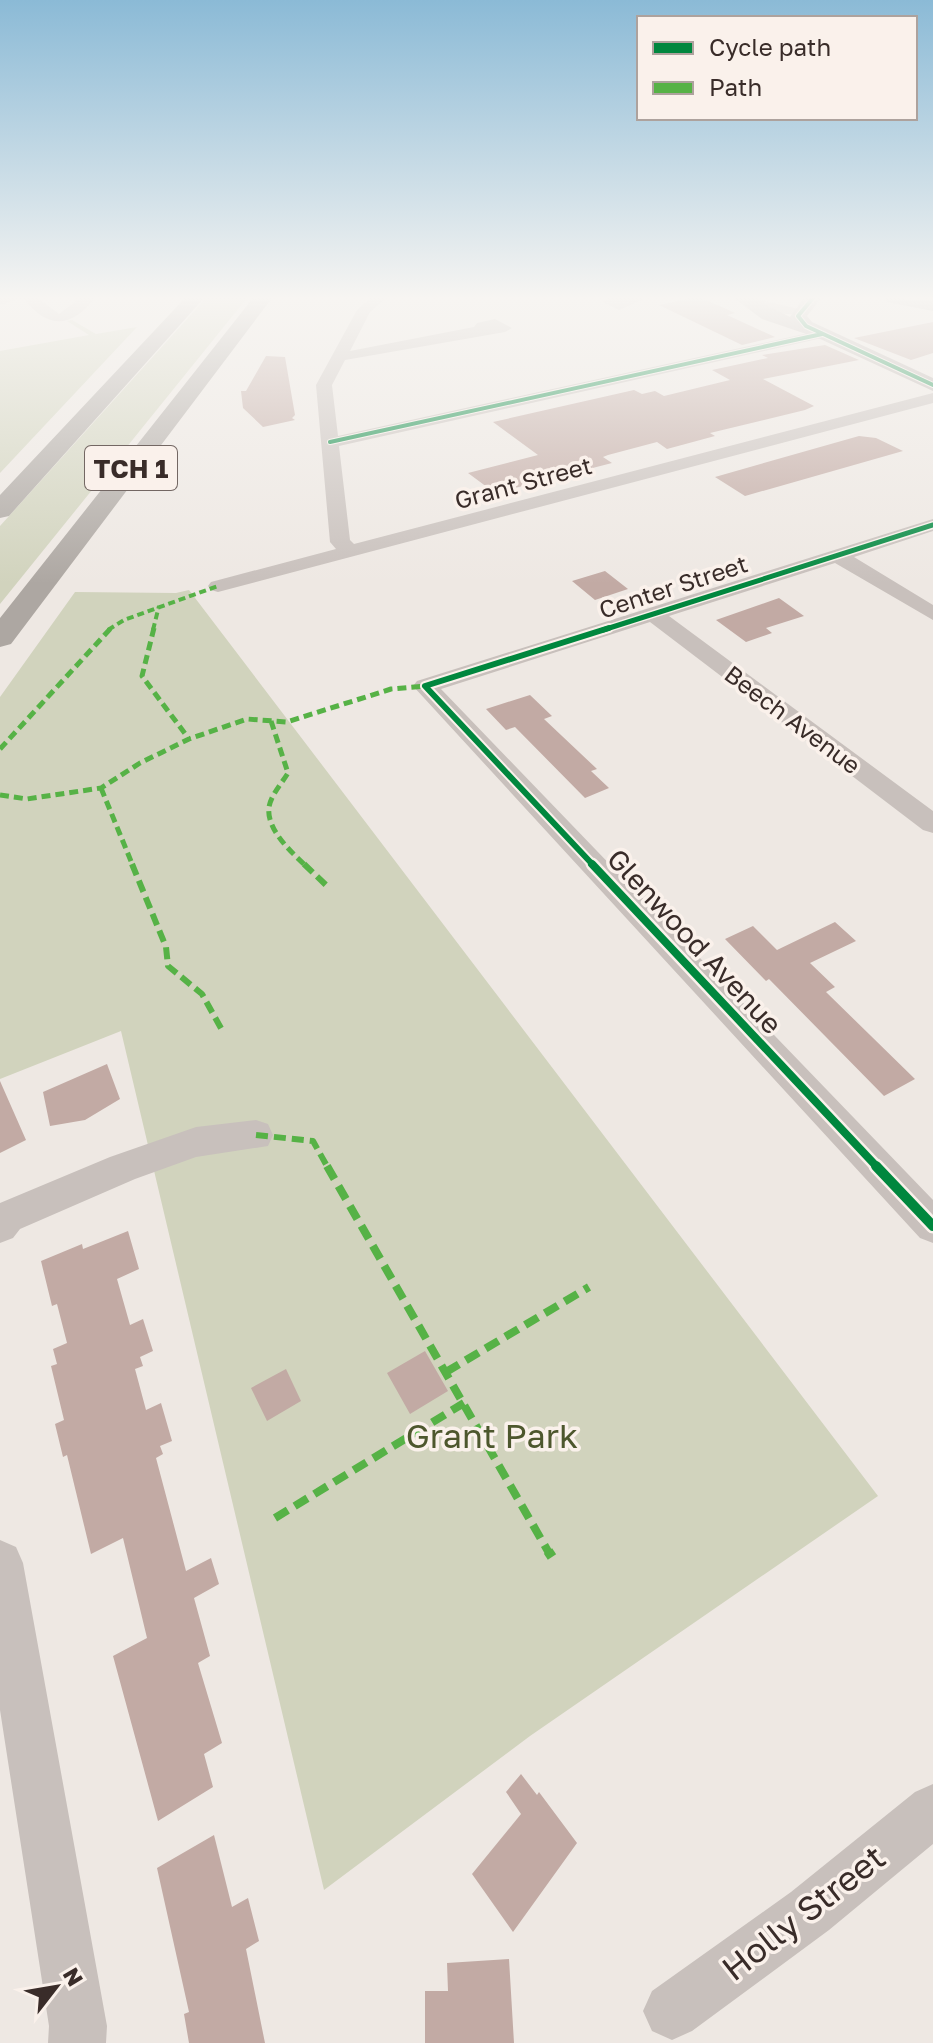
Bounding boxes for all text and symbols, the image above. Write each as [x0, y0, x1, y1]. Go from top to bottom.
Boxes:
legend [637, 16, 917, 120]
text: Cycle path [709, 32, 831, 61]
text: Path [709, 72, 762, 101]
road number: TCH 1 [85, 446, 177, 490]
street label: Grant Street [451, 450, 595, 514]
street label: Center Street [595, 548, 751, 624]
street label: Beech Avenue [719, 659, 867, 779]
street label: Glenwood Avenue [601, 842, 789, 1040]
park label: Grant Park [406, 1415, 578, 1455]
street label: Holly Street [714, 1836, 892, 1988]
north arrow [16, 1947, 96, 2027]
text: N [58, 1962, 89, 1991]

